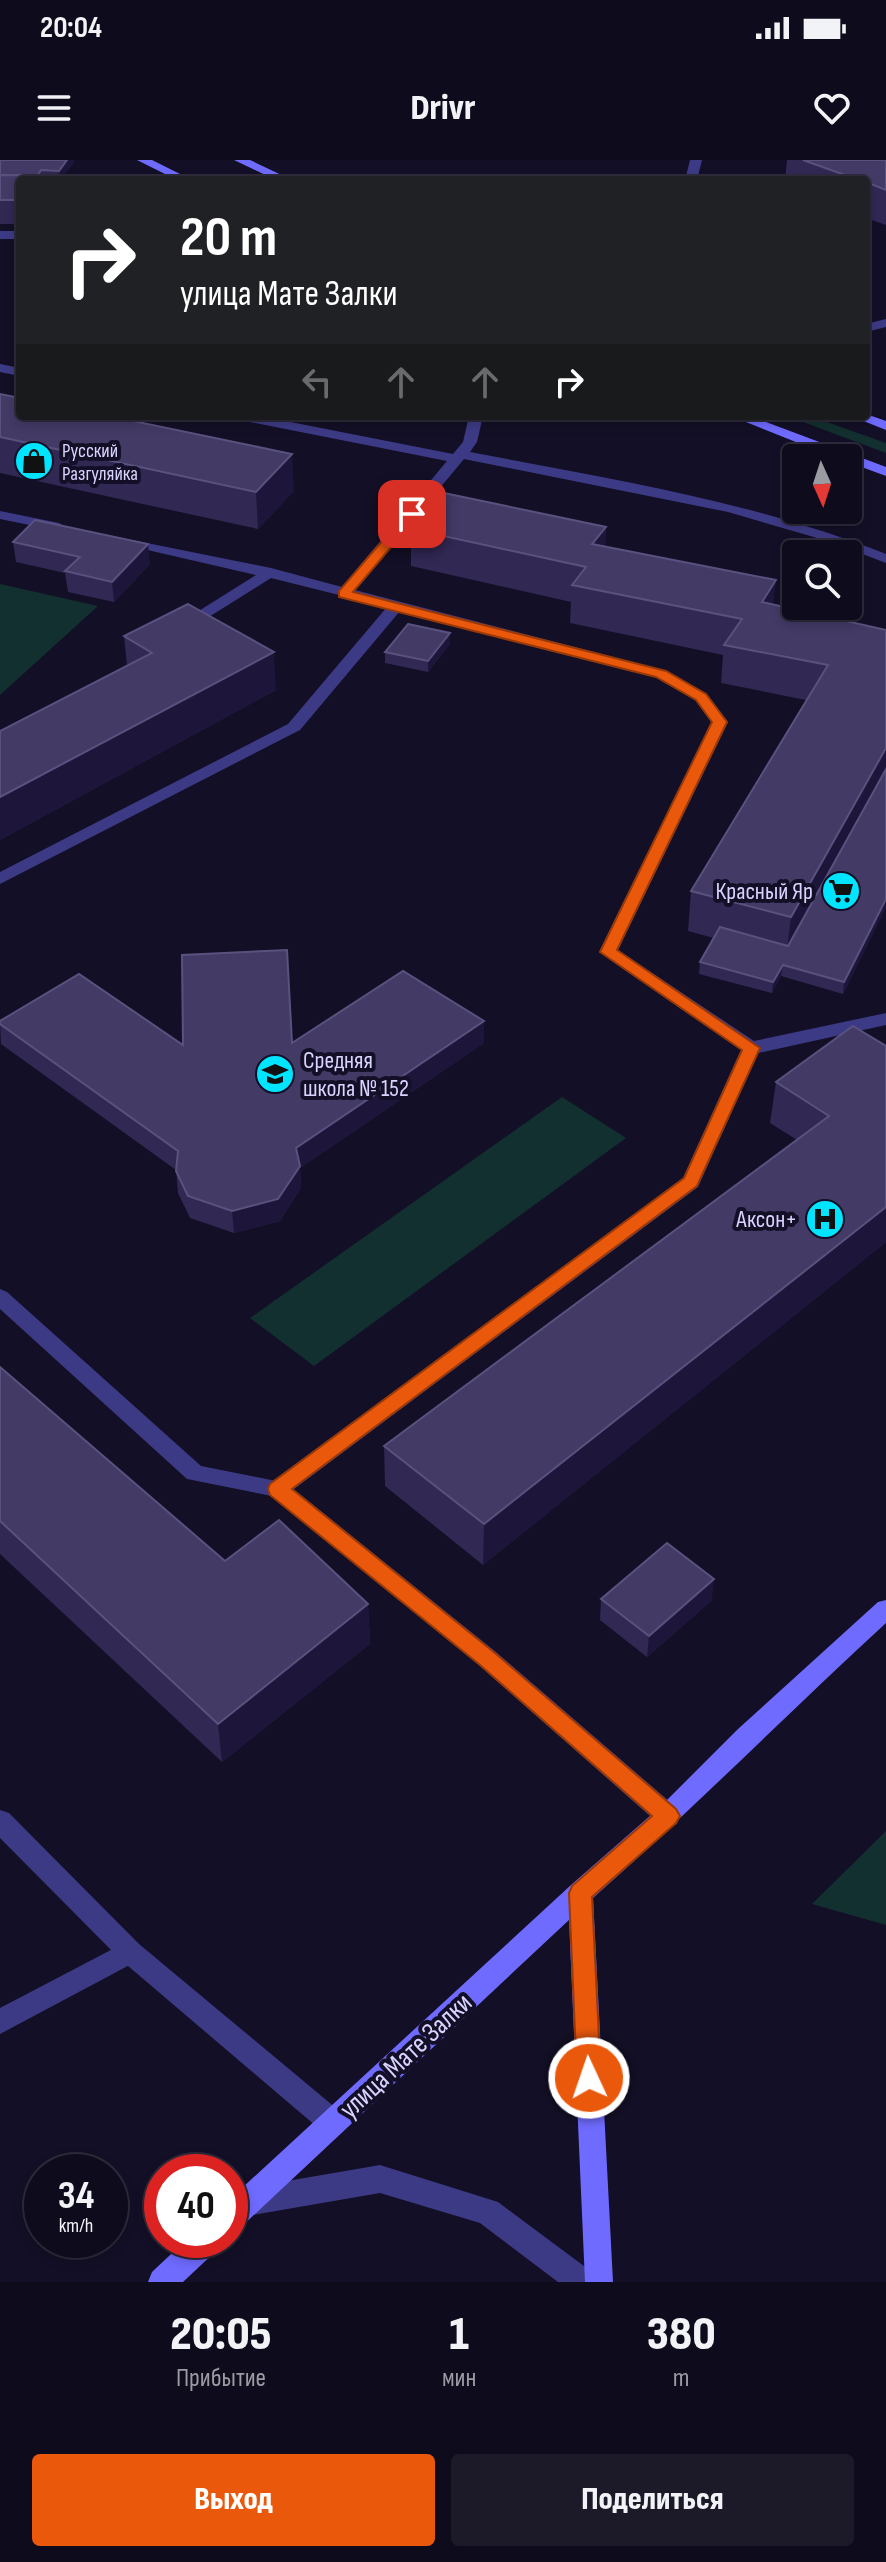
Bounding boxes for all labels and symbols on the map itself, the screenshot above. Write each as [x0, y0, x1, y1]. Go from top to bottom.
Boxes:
place label: Русский Разгуляйка [62, 439, 138, 486]
shop icon: Русский Разгуляйка [13, 440, 55, 482]
north arrow [782, 444, 862, 524]
pin [378, 480, 446, 548]
supermarket icon: Красный Яр [820, 870, 862, 912]
place label: Красный Яр [716, 877, 813, 906]
place label: Средняя школа № 152 [303, 1046, 409, 1103]
school or university icon: Средняя школа № 152 [254, 1053, 296, 1095]
hospital icon: Аксон+ [804, 1198, 846, 1240]
place label: Аксон+ [735, 1205, 797, 1234]
street label: улица Мате Залки [333, 1986, 479, 2126]
position arrow [547, 2036, 631, 2120]
speed limit sign: 40 [144, 2154, 248, 2258]

